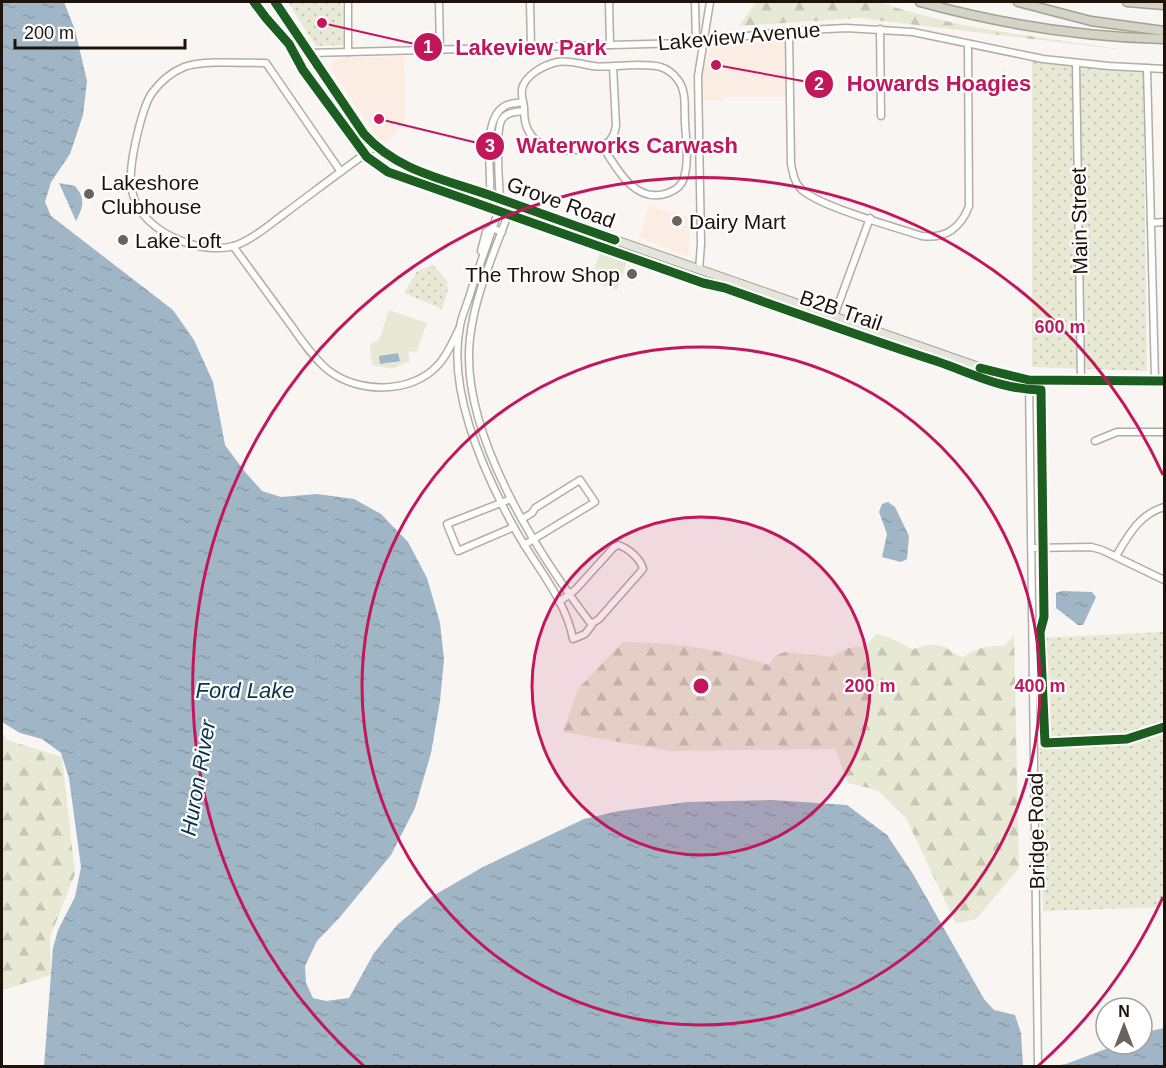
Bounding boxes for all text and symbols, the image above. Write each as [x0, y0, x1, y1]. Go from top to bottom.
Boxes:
scale bar [15, 12, 184, 50]
street label: Lakeview Avenue [657, 17, 821, 55]
text: 200 m [24, 23, 74, 43]
callout: Lakeview Park [413, 27, 618, 67]
text: Lakeview Park [455, 35, 608, 60]
text: 1 [423, 37, 433, 57]
callout: Howards Hoagies [804, 64, 1043, 104]
text: Howards Hoagies [847, 71, 1031, 96]
text: 2 [814, 74, 824, 94]
callout: Waterworks Carwash [475, 126, 750, 166]
text: Waterworks Carwash [516, 133, 738, 158]
text: 3 [485, 136, 495, 156]
street label: Main Street [1067, 167, 1091, 275]
place label: Lakeshore Clubhouse [101, 171, 201, 218]
street label: Grove Road [504, 172, 618, 232]
marker: Lakeshore Clubhouse [82, 187, 96, 201]
place label: Dairy Mart [689, 210, 786, 233]
marker: Dairy Mart [670, 214, 684, 228]
place label: Lake Loft [135, 229, 222, 252]
marker: Lake Loft [116, 233, 130, 247]
place label: The Throw Shop [465, 263, 620, 286]
marker: The Throw Shop [625, 267, 639, 281]
street label: B2B Trail [797, 285, 885, 335]
text: 600 m [1034, 317, 1086, 337]
centre of rings [691, 676, 711, 696]
text: 200 m [844, 676, 896, 696]
text: 400 m [1014, 676, 1066, 696]
water label: Ford Lake [195, 678, 295, 703]
water label: Huron River [175, 716, 221, 838]
street label: Bridge Road [1023, 772, 1049, 890]
north arrow [1094, 996, 1154, 1056]
text: N [1118, 1003, 1130, 1020]

